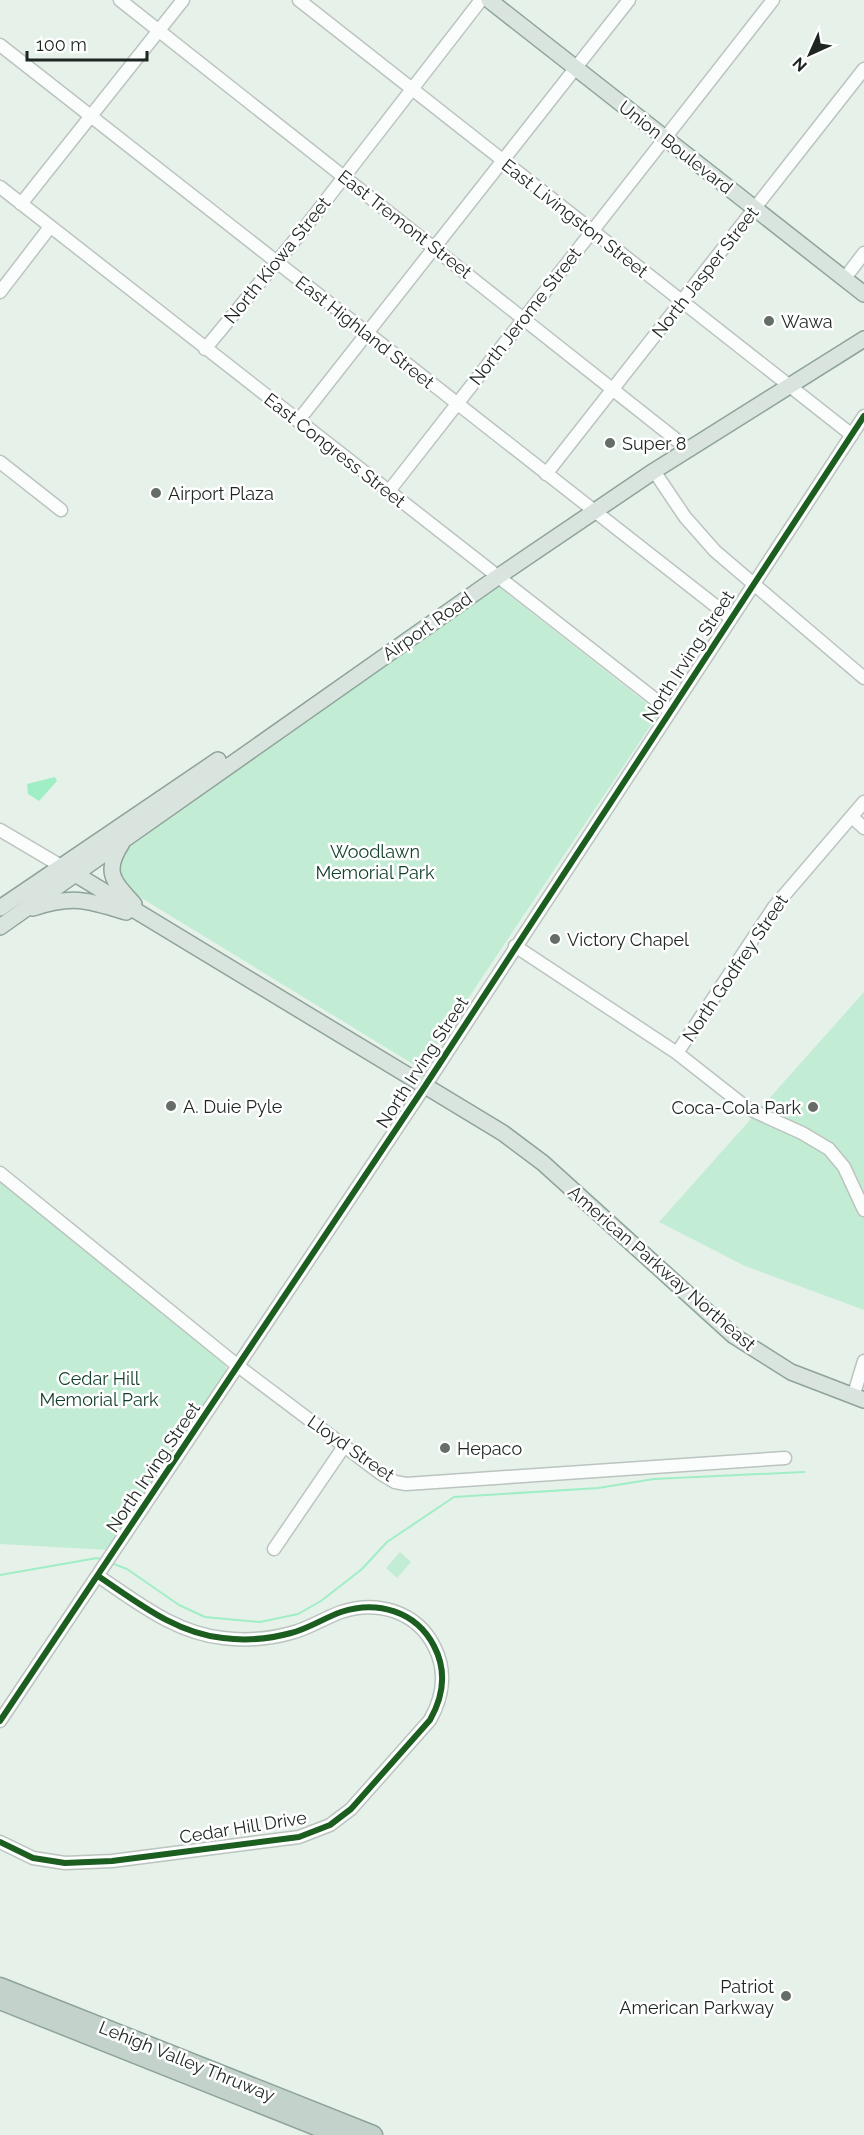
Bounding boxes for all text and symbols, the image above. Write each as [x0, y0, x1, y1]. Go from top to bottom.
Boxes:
scale bar [27, 24, 147, 62]
north arrow [780, 24, 840, 84]
text: 100 m [36, 34, 87, 55]
text: N [789, 53, 811, 75]
street label: Union Boulevard [615, 96, 737, 198]
street label: East Livingston Street [498, 154, 652, 282]
street label: East Tremont Street [334, 165, 476, 283]
street label: North Kiowa Street [220, 193, 334, 327]
street label: North Jasper Street [647, 202, 763, 342]
street label: North Jerome Street [465, 243, 585, 389]
street label: East Highland Street [292, 271, 438, 393]
place label: Wawa [781, 311, 833, 332]
marker: Wawa [762, 314, 776, 328]
street label: East Congress Street [260, 388, 410, 512]
place label: Super 8 [622, 433, 686, 454]
marker: Super 8 [603, 436, 617, 450]
place label: Airport Plaza [168, 483, 274, 504]
marker: Airport Plaza [149, 486, 163, 500]
street label: North Irving Street [638, 586, 738, 726]
street label: Airport Road [378, 587, 476, 665]
park label: Woodlawn Memorial Park [315, 841, 435, 883]
street label: North Godfrey Street [678, 891, 792, 1045]
place label: Victory Chapel [567, 929, 689, 950]
marker: Victory Chapel [548, 932, 562, 946]
street label: North Irving Street [372, 992, 472, 1132]
place label: A. Duie Pyle [183, 1096, 283, 1117]
place label: Coca-Cola Park [672, 1097, 801, 1118]
marker: A. Duie Pyle [164, 1099, 178, 1113]
marker: Coca-Cola Park [806, 1100, 820, 1114]
street label: American Parkway Northeast [564, 1181, 760, 1355]
park label: Cedar Hill Memorial Park [39, 1368, 159, 1410]
street label: North Irving Street [102, 1398, 204, 1536]
street label: Lloyd Street [304, 1410, 398, 1486]
place label: Hepaco [457, 1438, 522, 1459]
marker: Hepaco [438, 1441, 452, 1455]
street label: Cedar Hill Drive [178, 1807, 308, 1847]
place label: Patriot American Parkway [619, 1976, 774, 2018]
marker: Patriot American Parkway [779, 1989, 793, 2003]
street label: Lehigh Valley Thruway [96, 2016, 278, 2106]

